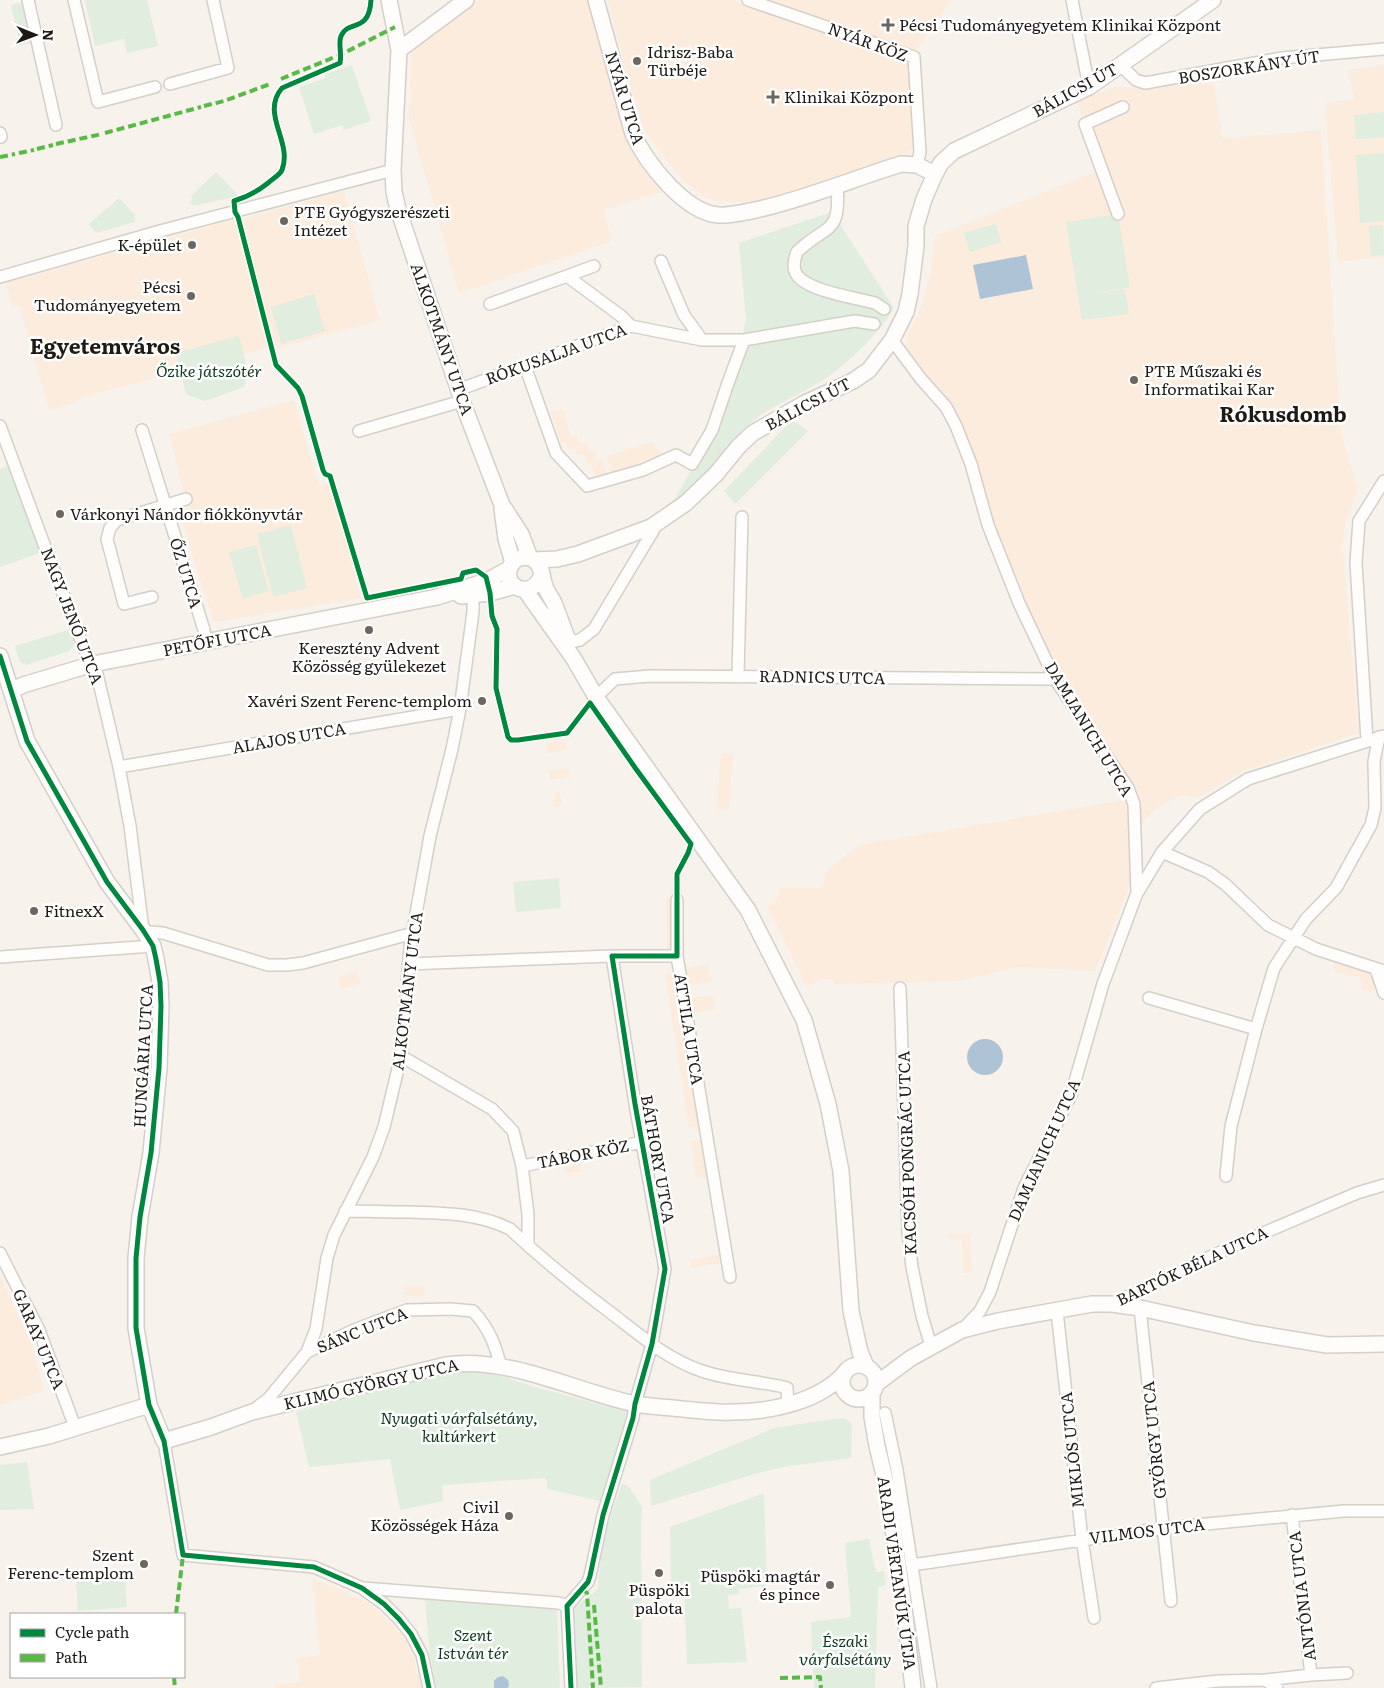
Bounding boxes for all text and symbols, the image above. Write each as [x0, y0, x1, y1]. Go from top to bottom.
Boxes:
north arrow [10, 10, 60, 60]
place label: Pécsi Tudományegyetem Klinikai Központ [899, 12, 1222, 36]
street label: NYÁR KÖZ [825, 16, 912, 67]
marker: Pécsi Tudományegyetem Klinikai Központ [881, 18, 895, 32]
text: N [39, 29, 59, 42]
place label: Idrisz-Baba Türbéje [647, 39, 734, 81]
street label: BOSZORKÁNY ÚT [1176, 43, 1322, 89]
street label: NYÁR UTCA [600, 48, 652, 148]
marker: Idrisz-Baba Türbéje [631, 55, 643, 67]
street label: BÁLICSI ÚT [1028, 56, 1122, 122]
place label: Klinikai Központ [784, 84, 915, 108]
marker: Klinikai Központ [766, 90, 780, 104]
place label: PTE Gyógyszerészeti Intézet [294, 199, 450, 241]
marker: PTE Gyógyszerészeti Intézet [278, 215, 290, 227]
place label: K-épület [117, 232, 183, 256]
marker: K-épület [186, 239, 198, 251]
street label: ALKOTMÁNY UTCA [406, 259, 480, 418]
place label: Pécsi Tudományegyetem [34, 274, 181, 316]
marker: Pécsi Tudományegyetem [185, 290, 197, 302]
street label: RÓKUSALJA UTCA [482, 316, 630, 390]
district label: Egyetemváros [30, 329, 180, 360]
park label: Őzike játszótér [156, 358, 262, 382]
place label: PTE Műszaki és Informatikai Kar [1144, 358, 1275, 400]
street label: BÁLICSI ÚT [760, 370, 855, 436]
marker: PTE Műszaki és Informatikai Kar [1128, 374, 1140, 386]
district label: Rókusdomb [1219, 397, 1347, 428]
place label: Várkonyi Nándor fiókkönyvtár [70, 501, 303, 525]
marker: Várkonyi Nándor fiókkönyvtár [54, 508, 66, 520]
street label: ŐZ UTCA [165, 534, 209, 611]
street label: NAGY JENŐ UTCA [36, 544, 110, 688]
street label: PETŐFI UTCA [161, 617, 273, 661]
marker: Keresztény Advent Közösség gyülekezet [363, 624, 375, 636]
place label: Keresztény Advent Közösség gyülekezet [292, 635, 447, 677]
street label: DAMJANICH UTCA [1040, 656, 1140, 801]
street label: RADNICS UTCA [759, 663, 886, 689]
place label: Xavéri Szent Ferenc-templom [248, 688, 472, 712]
marker: Xavéri Szent Ferenc-templom [476, 695, 488, 707]
street label: ALAJOS UTCA [230, 715, 348, 759]
place label: FitnexX [44, 898, 105, 922]
marker: FitnexX [28, 905, 40, 917]
street label: ALKOTMÁNY UTCA [384, 910, 428, 1072]
street label: ATTILA UTCA [669, 971, 711, 1087]
street label: HUNGÁRIA UTCA [126, 983, 158, 1128]
street label: KACSÓH PONGRÁC UTCA [890, 1050, 922, 1256]
street label: DAMJANICH UTCA [1001, 1074, 1085, 1225]
street label: BÁTHORY UTCA [636, 1093, 682, 1225]
street label: TÁBOR KÖZ [535, 1132, 631, 1174]
street label: BARTÓK BÉLA UTCA [1112, 1219, 1271, 1311]
street label: GARAY UTCA [8, 1285, 72, 1393]
street label: SÁNC UTCA [313, 1300, 411, 1358]
street label: KLIMÓ GYÖRGY UTCA [281, 1351, 461, 1415]
street label: GYÖRGY UTCA [1135, 1380, 1171, 1500]
street label: MIKLÓS UTCA [1053, 1391, 1089, 1509]
park label: Nyugati várfalsétány, kultúrkert [380, 1405, 538, 1447]
street label: ARADI VÉRTANÚK ÚTJA [872, 1474, 924, 1672]
place label: Civil Közösségek Háza [370, 1494, 499, 1536]
marker: Civil Közösségek Háza [503, 1510, 515, 1522]
street label: VILMOS UTCA [1088, 1511, 1206, 1549]
street label: ANTÓNIA UTCA [1281, 1529, 1321, 1663]
place label: Szent Ferenc-templom [8, 1542, 135, 1584]
marker: Szent Ferenc-templom [138, 1558, 150, 1570]
place label: Püspöki magtár és pince [700, 1563, 820, 1605]
marker: Püspöki palota [653, 1567, 665, 1579]
place label: Püspöki palota [628, 1577, 690, 1619]
marker: Püspöki magtár és pince [824, 1579, 836, 1591]
legend [10, 1613, 185, 1678]
text: Cycle path [55, 1620, 130, 1643]
park label: Szent István tér [437, 1622, 509, 1664]
park label: Északi várfalsétány [799, 1628, 891, 1670]
text: Path [55, 1645, 88, 1668]

